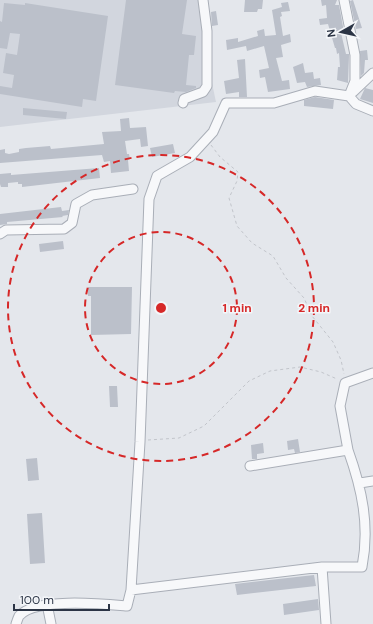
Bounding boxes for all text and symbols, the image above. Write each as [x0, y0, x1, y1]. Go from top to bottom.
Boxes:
north arrow [321, 12, 361, 52]
text: N [324, 28, 339, 38]
text: 1 min [222, 300, 252, 316]
text: 2 min [298, 300, 330, 316]
centre of rings [154, 301, 168, 315]
scale bar [14, 586, 109, 612]
text: 100 m [20, 592, 54, 608]

